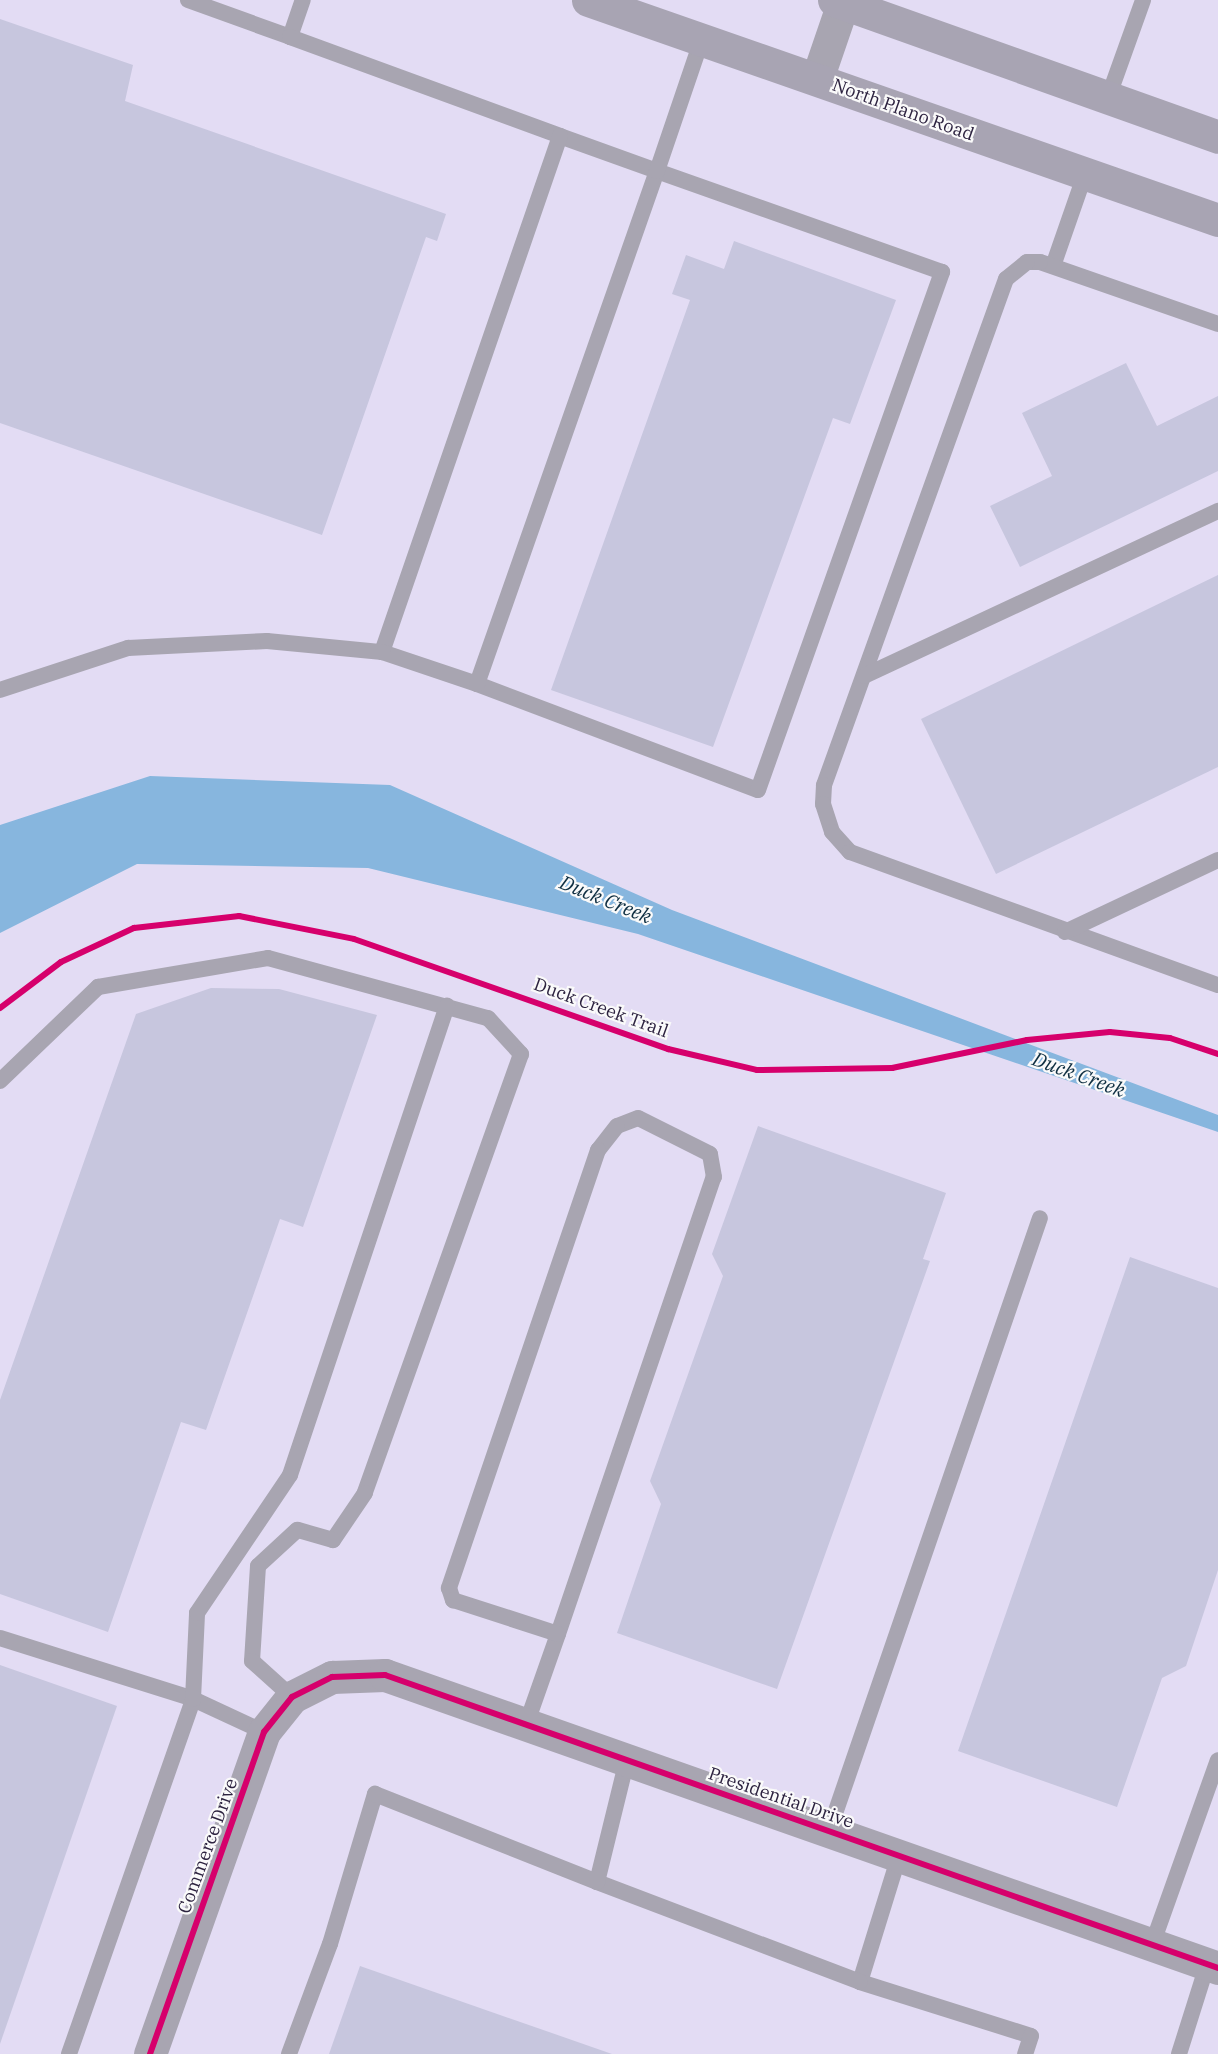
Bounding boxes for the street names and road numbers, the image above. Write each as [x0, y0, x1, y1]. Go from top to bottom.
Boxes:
street label: North Plano Road [829, 74, 977, 146]
street label: Duck Creek Trail [531, 974, 671, 1042]
street label: Presidential Drive [706, 1763, 856, 1833]
street label: Commerce Drive [174, 1776, 242, 1916]

